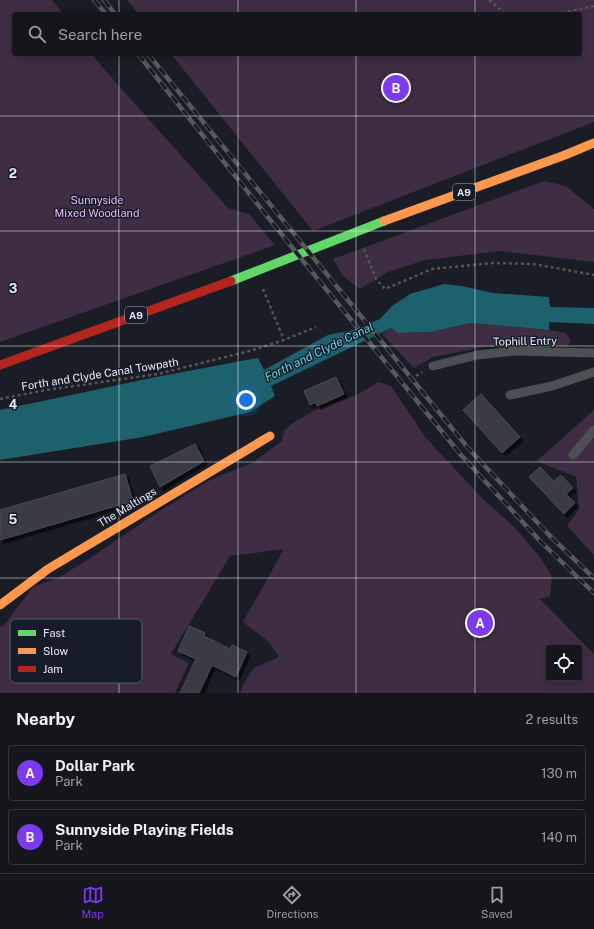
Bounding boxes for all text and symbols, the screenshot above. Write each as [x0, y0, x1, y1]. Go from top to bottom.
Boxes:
search box [12, 12, 582, 56]
icon: search [26, 23, 48, 45]
text: Search here [58, 26, 142, 43]
pin: B [383, 73, 409, 103]
text: 2 [9, 166, 17, 181]
road number: A9 [453, 184, 475, 200]
park label: Sunnyside Mixed Woodland [54, 194, 140, 219]
text: 3 [9, 281, 18, 296]
road number: A9 [125, 307, 147, 323]
water label: Forth and Clyde Canal [262, 320, 376, 384]
street label: Tophill Entry [493, 334, 557, 348]
street label: Forth and Clyde Canal Towpath [21, 356, 179, 392]
your location [236, 390, 256, 410]
text: 4 [9, 397, 18, 412]
street label: The Maltings [96, 485, 159, 529]
text: 5 [9, 512, 18, 527]
pin: A [467, 608, 493, 638]
legend [10, 619, 142, 683]
text: Fast [43, 627, 65, 639]
text: Slow [43, 645, 69, 657]
map controls [546, 645, 582, 681]
button: locate [546, 645, 582, 681]
text: Jam [43, 663, 63, 675]
text: Nearby [16, 709, 75, 729]
text: 2 results [526, 712, 578, 727]
text: Dollar Park [55, 757, 135, 774]
text: A [25, 766, 35, 781]
text: 130 m [541, 766, 577, 781]
text: Park [55, 774, 83, 789]
text: Sunnyside Playing Fields [55, 821, 234, 838]
text: B [26, 830, 34, 845]
text: 140 m [541, 830, 577, 845]
text: Park [55, 838, 83, 853]
tab: Map [81, 884, 104, 920]
tab: Directions [267, 884, 318, 920]
tab: Saved [481, 884, 513, 920]

